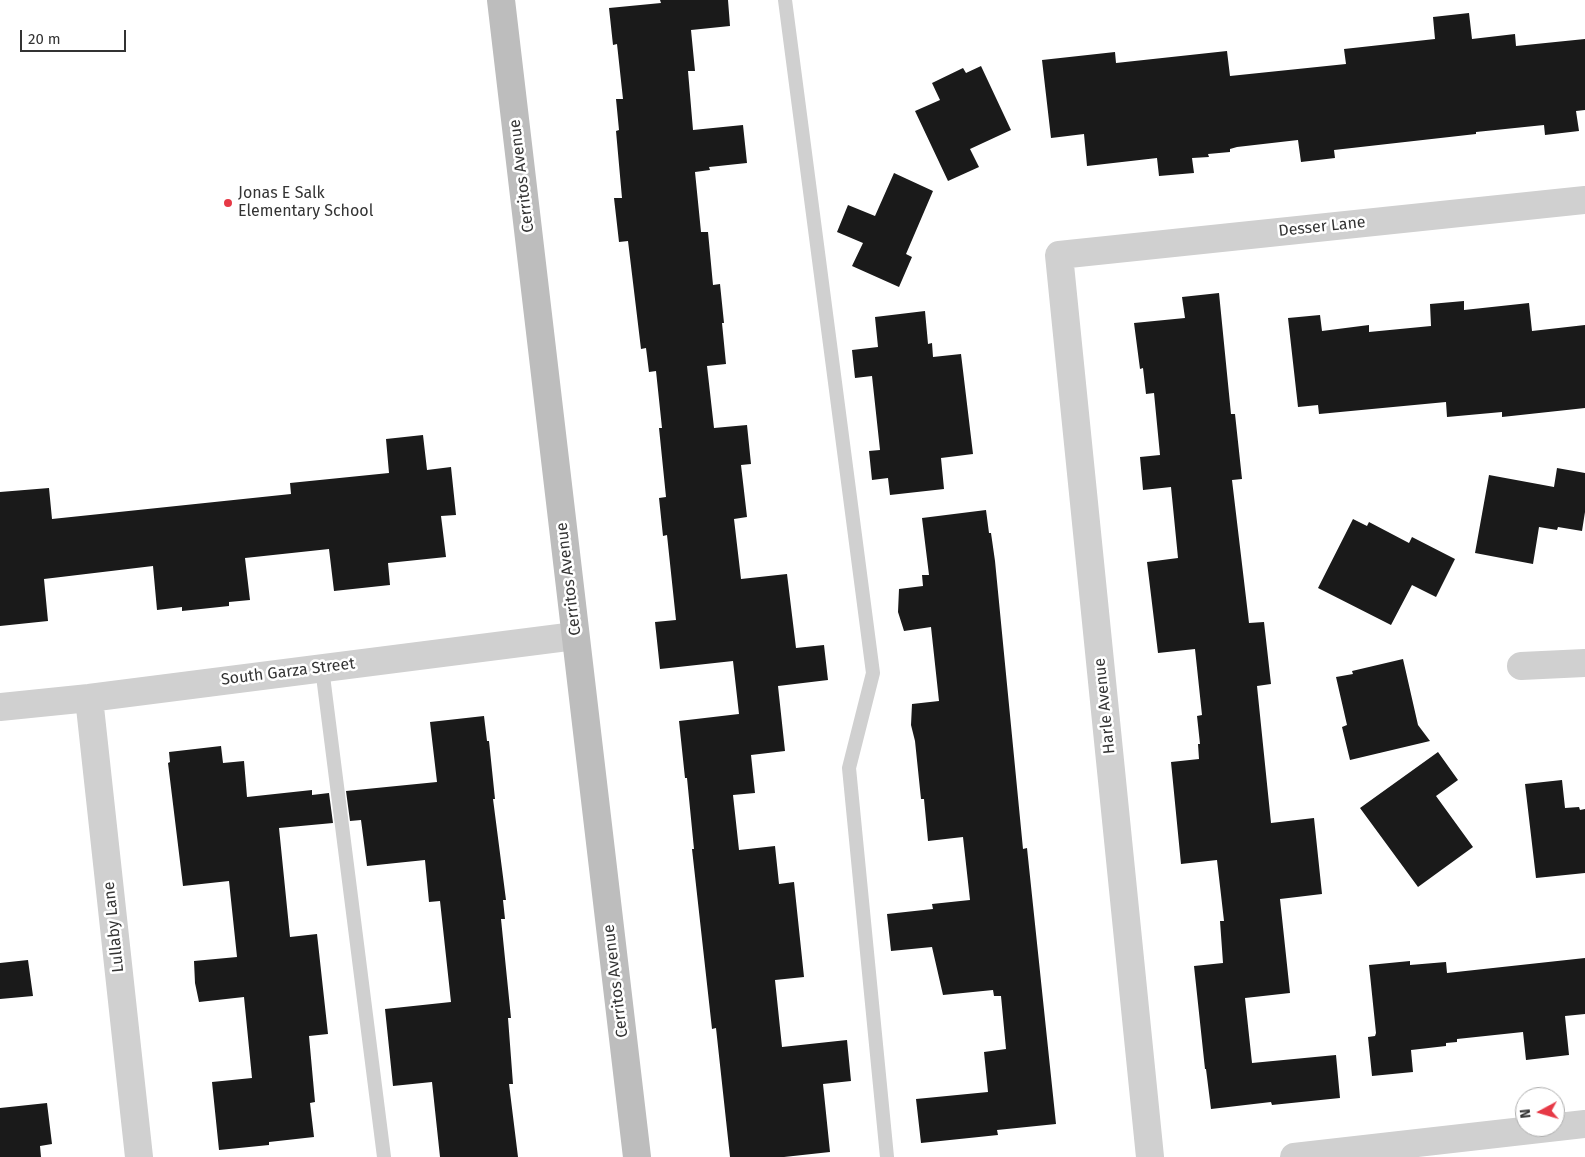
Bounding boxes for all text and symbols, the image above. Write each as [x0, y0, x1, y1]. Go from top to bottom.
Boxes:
scale bar [22, 20, 129, 52]
text: 20 m [28, 30, 61, 48]
street label: Cerritos Avenue [506, 118, 538, 234]
place label: Jonas E Salk Elementary School [238, 184, 373, 222]
marker: Jonas E Salk Elementary School [222, 197, 234, 209]
street label: Desser Lane [1277, 213, 1367, 241]
street label: Cerritos Avenue [553, 521, 585, 637]
street label: South Garza Street [220, 654, 356, 690]
street label: Harle Avenue [1090, 657, 1120, 755]
street label: Lullaby Lane [100, 881, 128, 973]
street label: Cerritos Avenue [600, 923, 632, 1039]
north arrow [1515, 1087, 1565, 1137]
text: N [1517, 1108, 1535, 1119]

